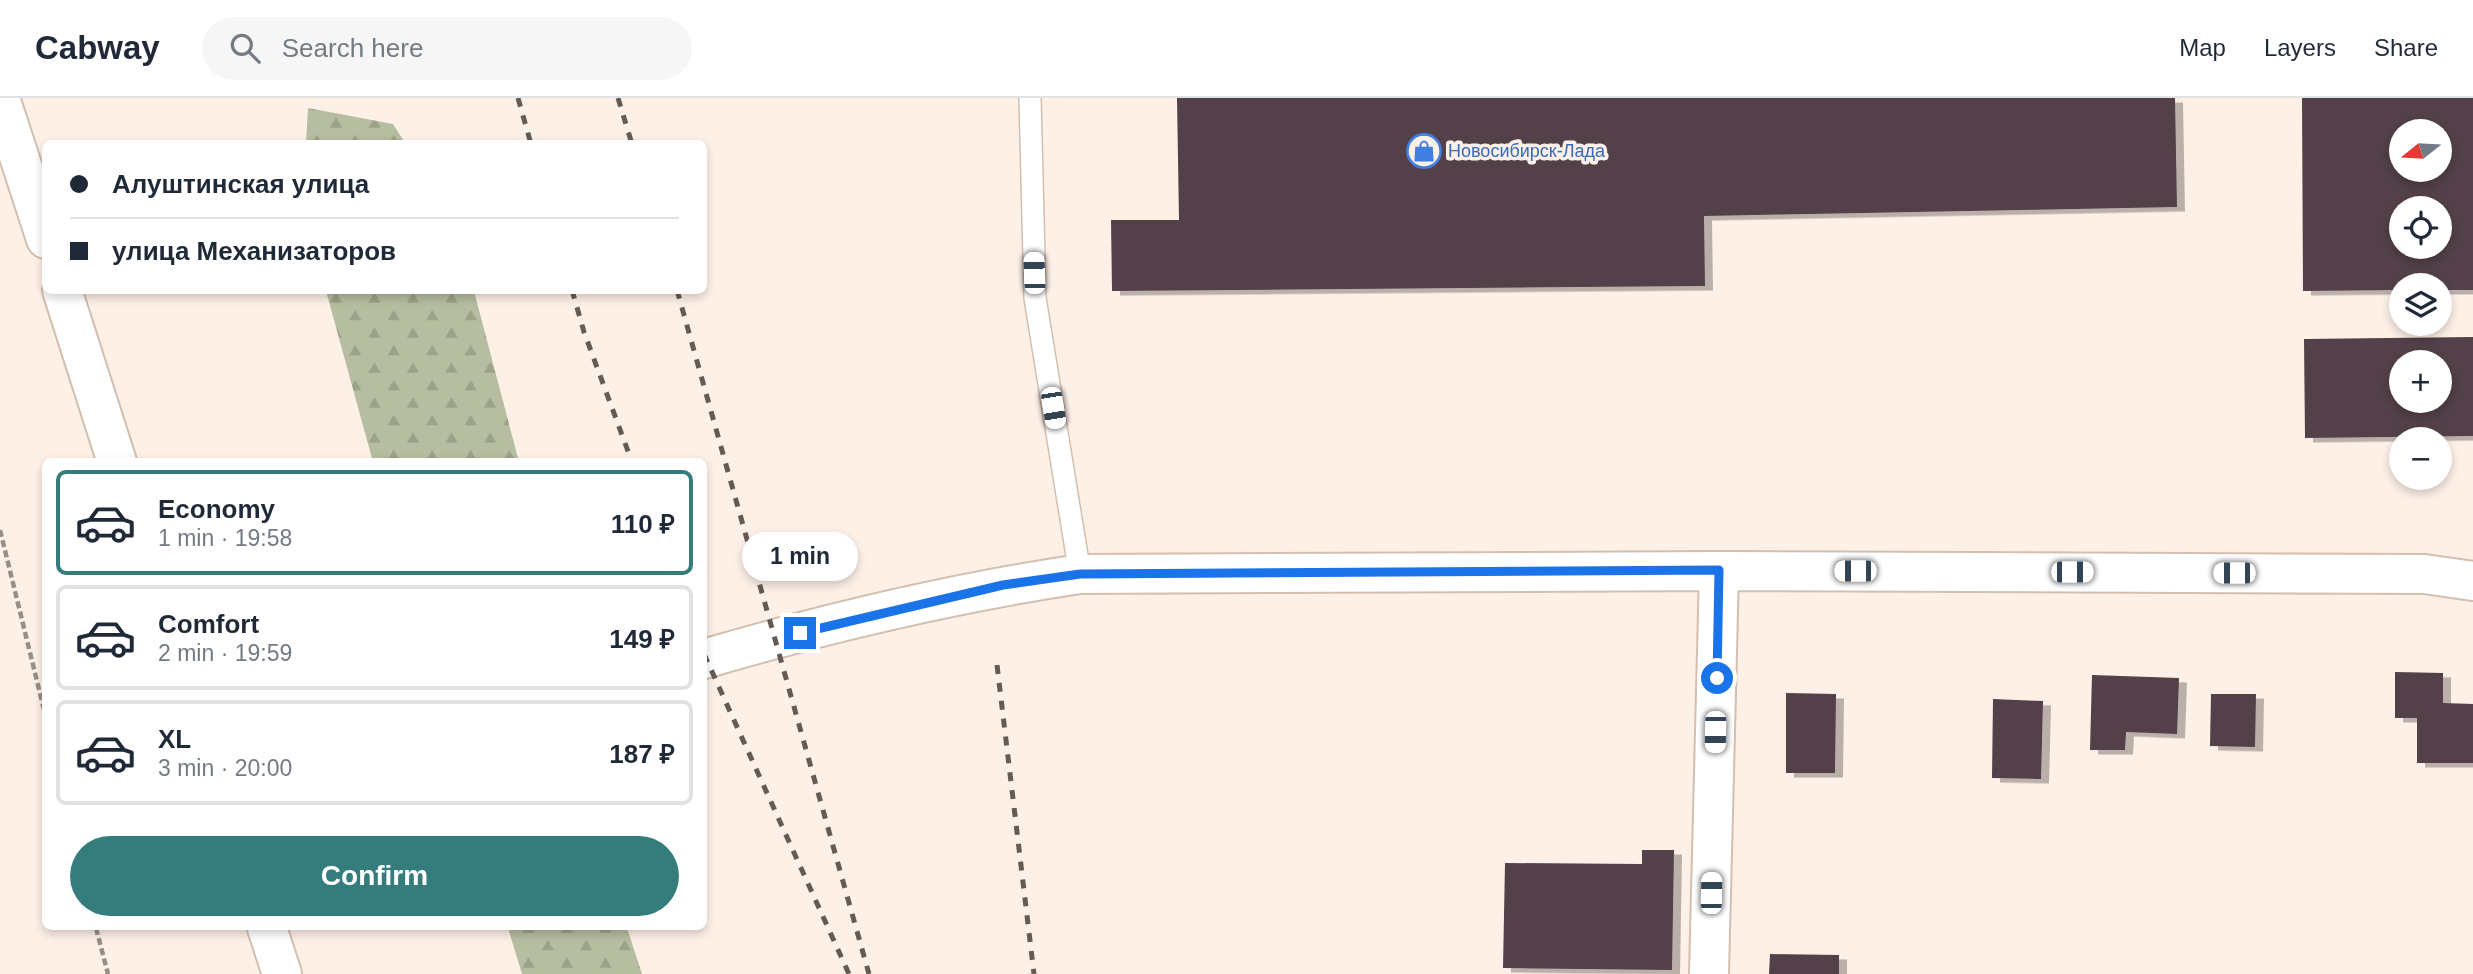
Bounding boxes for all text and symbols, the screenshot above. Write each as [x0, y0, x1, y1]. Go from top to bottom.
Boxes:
search box [202, 17, 692, 80]
text: Cabway [35, 29, 160, 66]
icon: search [226, 29, 264, 67]
text: Search here [282, 33, 423, 63]
text: Map [2179, 34, 2226, 61]
text: Layers [2264, 34, 2336, 61]
text: Share [2374, 34, 2438, 61]
north arrow [2389, 119, 2452, 182]
map controls [2389, 119, 2452, 490]
shop icon: Новосибирск-Лада [1405, 132, 1443, 170]
place label: Новосибирск-Лада [1448, 141, 1606, 161]
text: Алуштинская улица [112, 169, 369, 199]
button: locate [2389, 196, 2452, 259]
text: улица Механизаторов [112, 236, 396, 266]
car [1023, 252, 1046, 294]
button: layers [2389, 273, 2452, 336]
button: + [2389, 350, 2452, 413]
car [1040, 386, 1067, 430]
button: − [2389, 427, 2452, 490]
icon: car [74, 491, 137, 554]
text: Economy [158, 494, 275, 524]
text: 110 ₽ [611, 509, 675, 539]
text: 1 min · 19:58 [158, 525, 292, 551]
callout: 1 min [742, 532, 858, 580]
text: 1 min [770, 543, 830, 569]
car [1835, 561, 1877, 582]
car [2052, 562, 2094, 583]
car [2214, 563, 2256, 584]
icon: car [74, 606, 137, 669]
text: Comfort [158, 609, 259, 639]
route end [784, 617, 816, 649]
text: 149 ₽ [609, 624, 675, 654]
text: 2 min · 19:59 [158, 640, 292, 666]
route start [1701, 662, 1733, 694]
car [1705, 711, 1726, 753]
icon: car [74, 721, 137, 784]
text: XL [158, 724, 191, 754]
text: 187 ₽ [609, 739, 675, 769]
text: 3 min · 20:00 [158, 755, 292, 781]
button: Confirm [70, 836, 679, 916]
car [1701, 872, 1722, 914]

